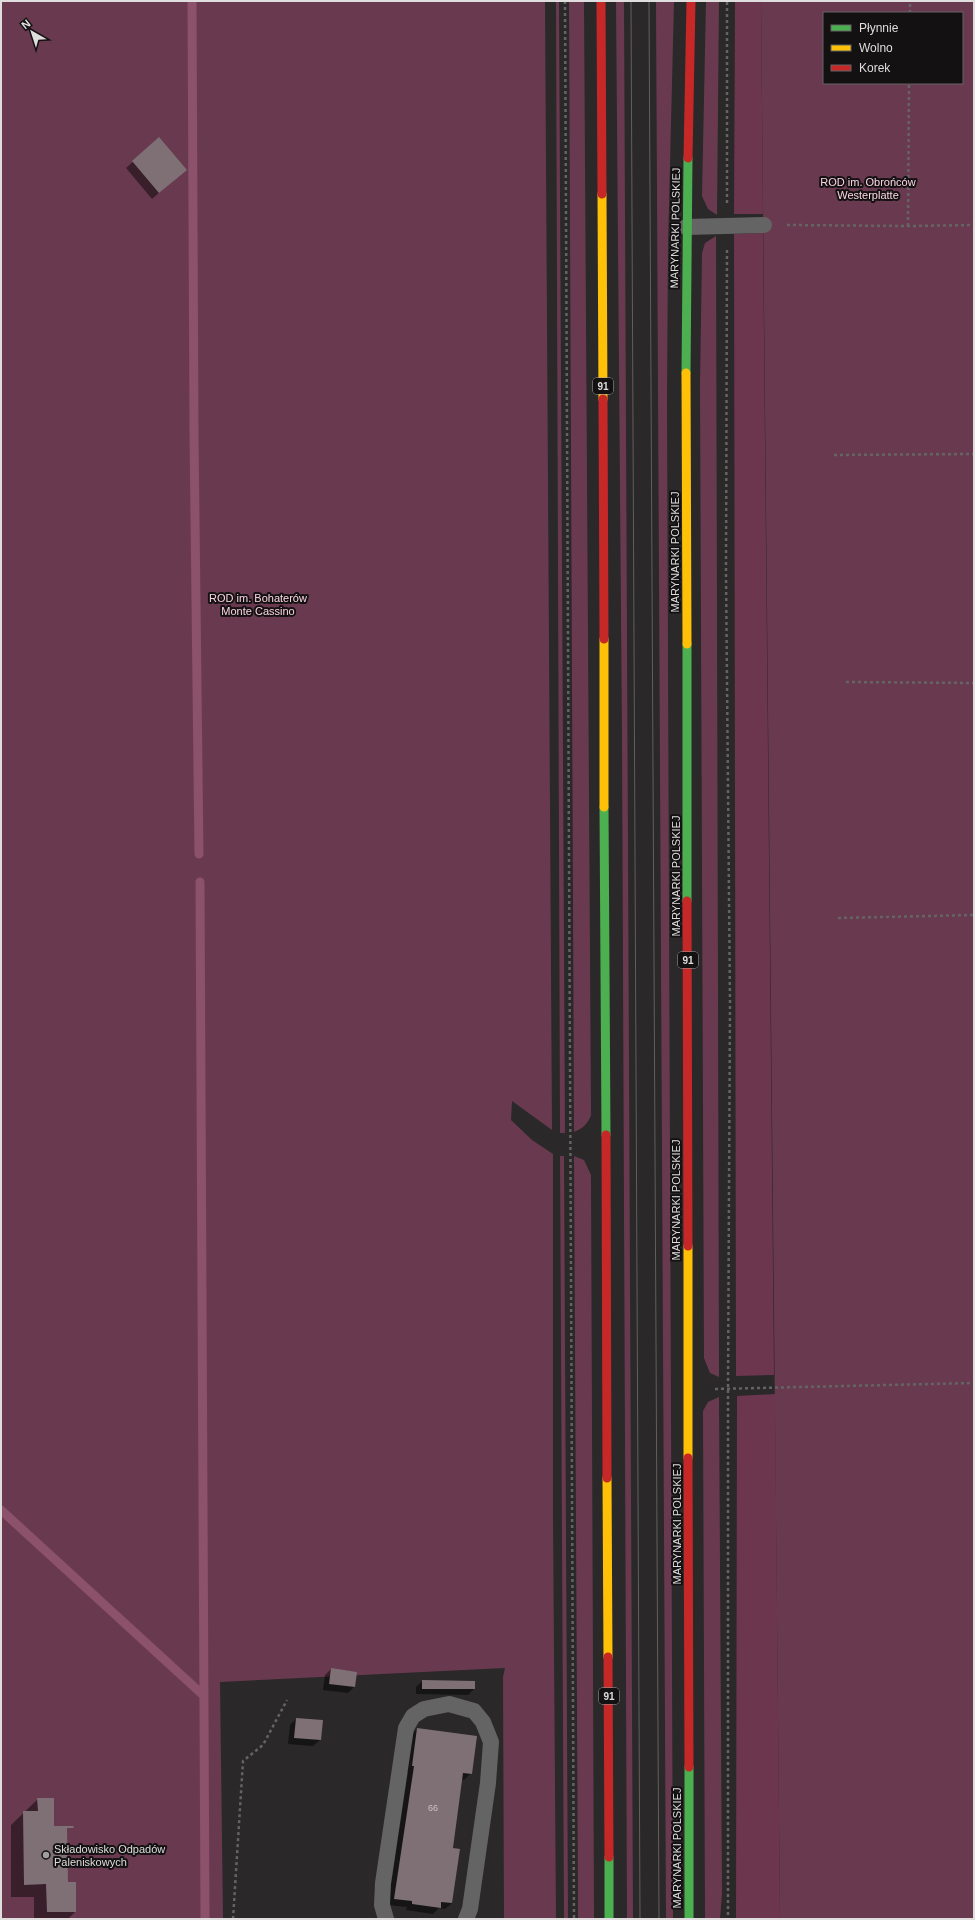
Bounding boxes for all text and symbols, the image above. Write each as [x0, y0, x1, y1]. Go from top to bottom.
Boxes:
north arrow [12, 12, 52, 52]
legend [823, 12, 963, 84]
text: N [19, 17, 33, 31]
text: Płynnie [859, 21, 899, 35]
text: Wolno [859, 41, 893, 55]
text: Korek [859, 61, 891, 75]
street label: MARYNARKI POLSKIEJ [668, 167, 682, 289]
park label: ROD im. Obrońców Westerplatte [820, 176, 916, 201]
road number: 91 [593, 378, 613, 394]
street label: MARYNARKI POLSKIEJ [669, 492, 681, 612]
park label: ROD im. Bohaterów Monte Cassino [209, 592, 307, 617]
street label: MARYNARKI POLSKIEJ [670, 816, 682, 936]
road number: 91 [678, 952, 698, 968]
street label: MARYNARKI POLSKIEJ [670, 1140, 682, 1260]
street label: MARYNARKI POLSKIEJ [671, 1464, 683, 1584]
road number: 91 [599, 1688, 619, 1704]
street label: MARYNARKI POLSKIEJ [671, 1788, 683, 1908]
house number: 66 [428, 1803, 438, 1813]
place label: Składowisko Odpadów Paleniskowych [54, 1843, 165, 1868]
marker: Składowisko Odpadów Paleniskowych [41, 1850, 51, 1860]

